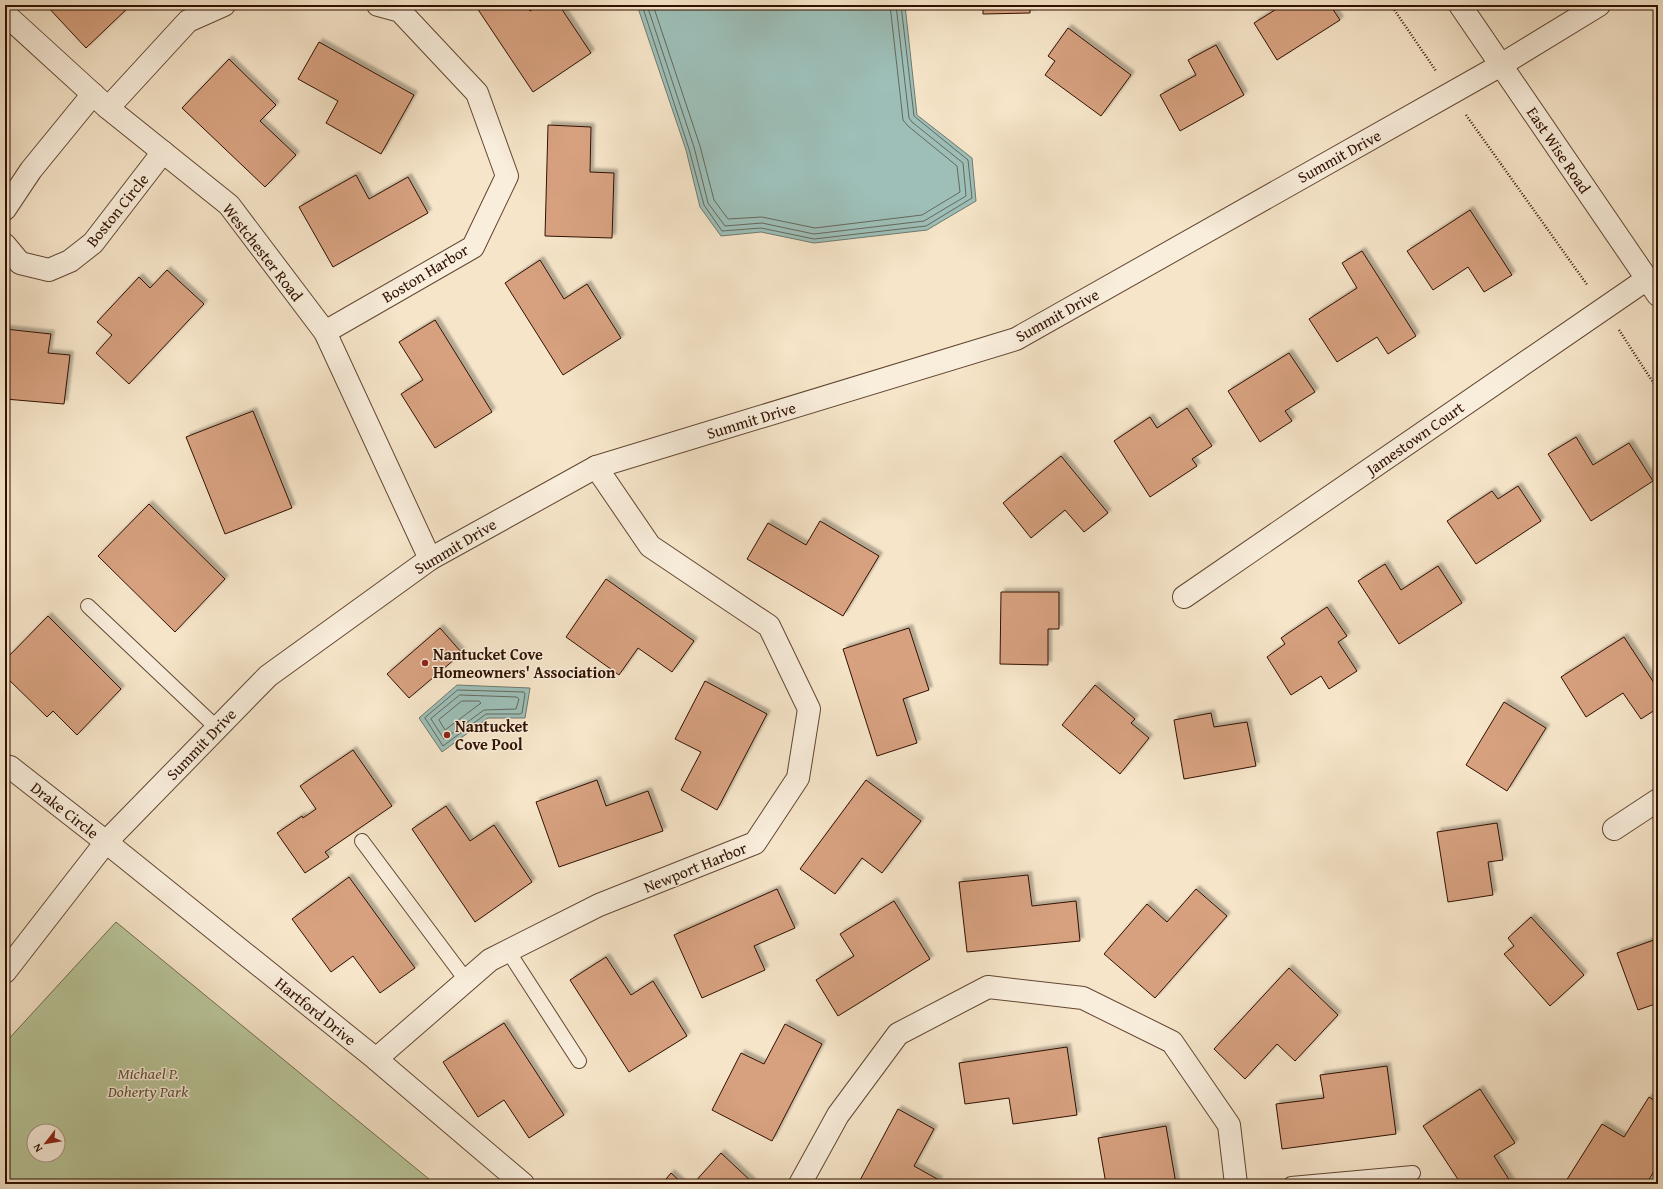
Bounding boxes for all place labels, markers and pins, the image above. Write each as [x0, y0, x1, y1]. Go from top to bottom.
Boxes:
place label: Nantucket Cove Homeowners' Association [433, 642, 616, 684]
marker: Nantucket Cove Homeowners' Association [420, 658, 430, 668]
place label: Nantucket Cove Pool [455, 714, 528, 756]
marker: Nantucket Cove Pool [442, 730, 452, 740]

